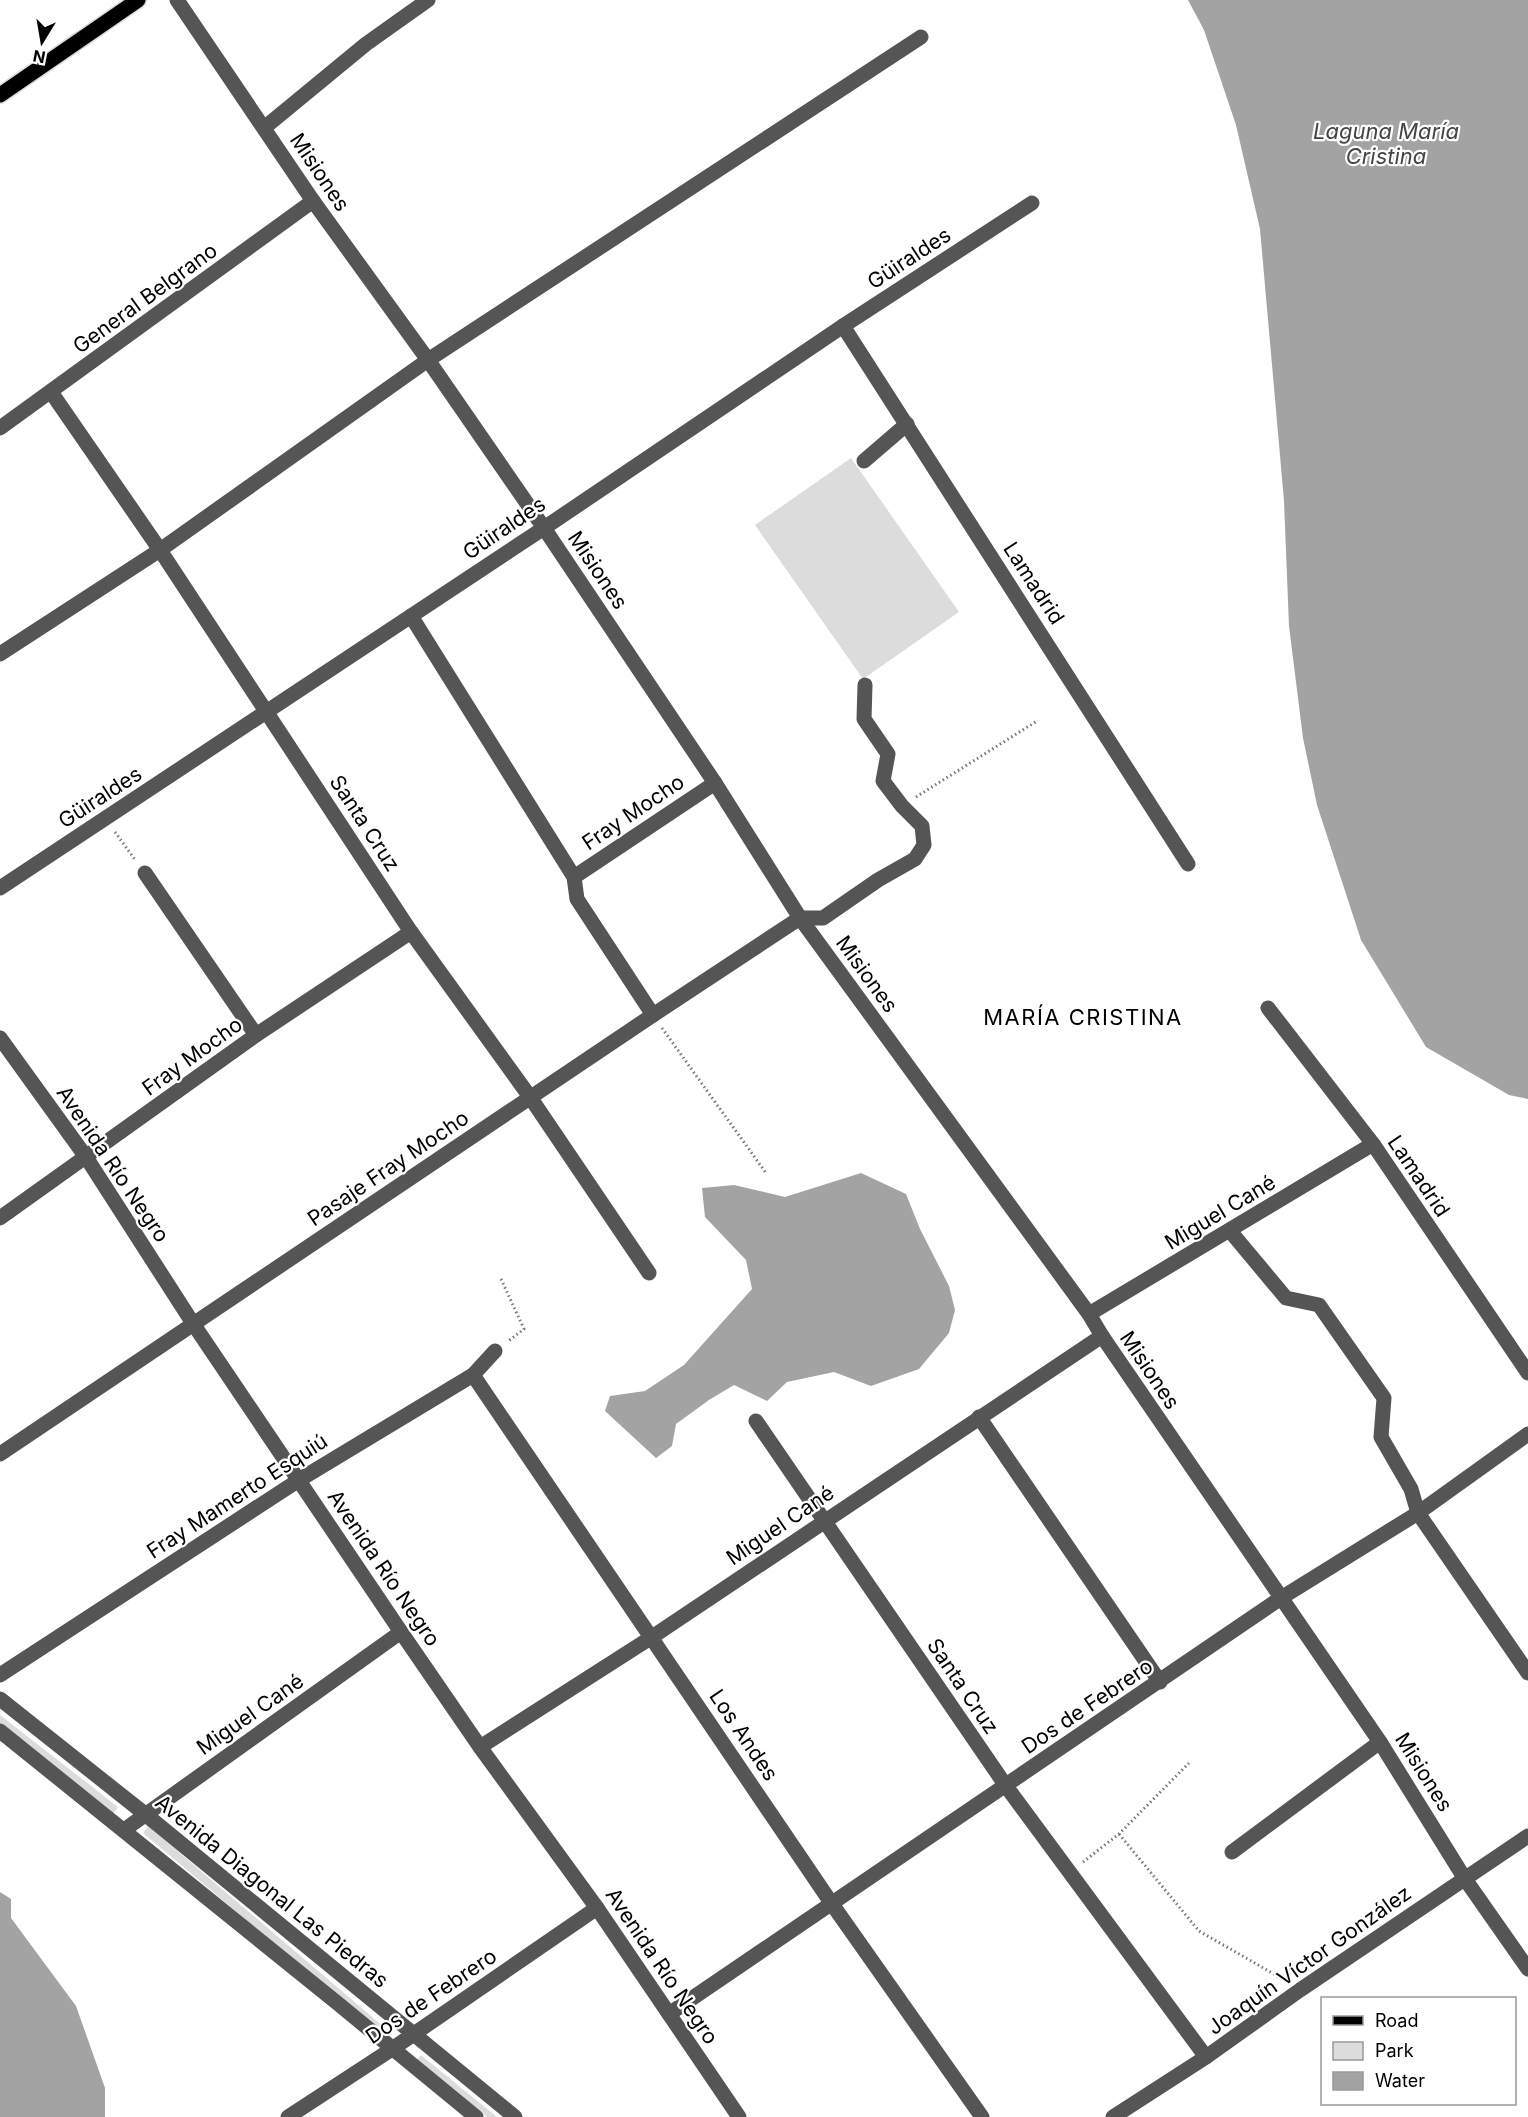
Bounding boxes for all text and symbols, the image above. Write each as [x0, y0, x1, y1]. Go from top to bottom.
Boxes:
north arrow [12, 12, 72, 72]
text: N [31, 46, 47, 68]
water label: Laguna María Cristina [1313, 118, 1459, 169]
street label: Misiones [285, 128, 355, 216]
street label: Güiraldes [863, 222, 955, 294]
street label: General Belgrano [68, 237, 222, 359]
street label: Güiraldes [458, 491, 550, 565]
street label: Misiones [563, 526, 633, 614]
street label: Lamadrid [998, 537, 1070, 629]
street label: Güiraldes [54, 761, 146, 833]
street label: Fray Mocho [577, 769, 689, 855]
street label: Santa Cruz [325, 770, 405, 876]
street label: Misiones [831, 931, 903, 1017]
district label: MARÍA CRISTINA [983, 1004, 1183, 1030]
street label: Fray Mocho [137, 1011, 247, 1101]
street label: Avenida Río Negro [51, 1081, 175, 1247]
street label: Pasaje Fray Mocho [303, 1105, 473, 1231]
street label: Lamadrid [1383, 1131, 1455, 1221]
street label: Miguel Cané [1160, 1169, 1280, 1255]
street label: Misiones [1115, 1326, 1185, 1414]
street label: Fray Mamerto Esquiú [142, 1428, 332, 1564]
street label: Miguel Cané [721, 1480, 839, 1570]
street label: Avenida Río Negro [322, 1485, 446, 1651]
street label: Santa Cruz [922, 1634, 1004, 1738]
street label: Dos de Febrero [1017, 1653, 1157, 1759]
street label: Miguel Cané [192, 1668, 308, 1760]
street label: Los Andes [704, 1685, 784, 1785]
street label: Misiones [1390, 1728, 1458, 1816]
street label: Avenida Diagonal Las Piedras [150, 1789, 394, 1993]
street label: Joaquín Víctor González [1202, 1880, 1416, 2040]
street label: Avenida Río Negro [600, 1883, 724, 2049]
street label: Dos de Febrero [361, 1943, 501, 2049]
legend [1321, 1997, 1516, 2105]
text: Road [1375, 2010, 1418, 2031]
text: Park [1375, 2040, 1414, 2061]
text: Water [1375, 2070, 1425, 2091]

